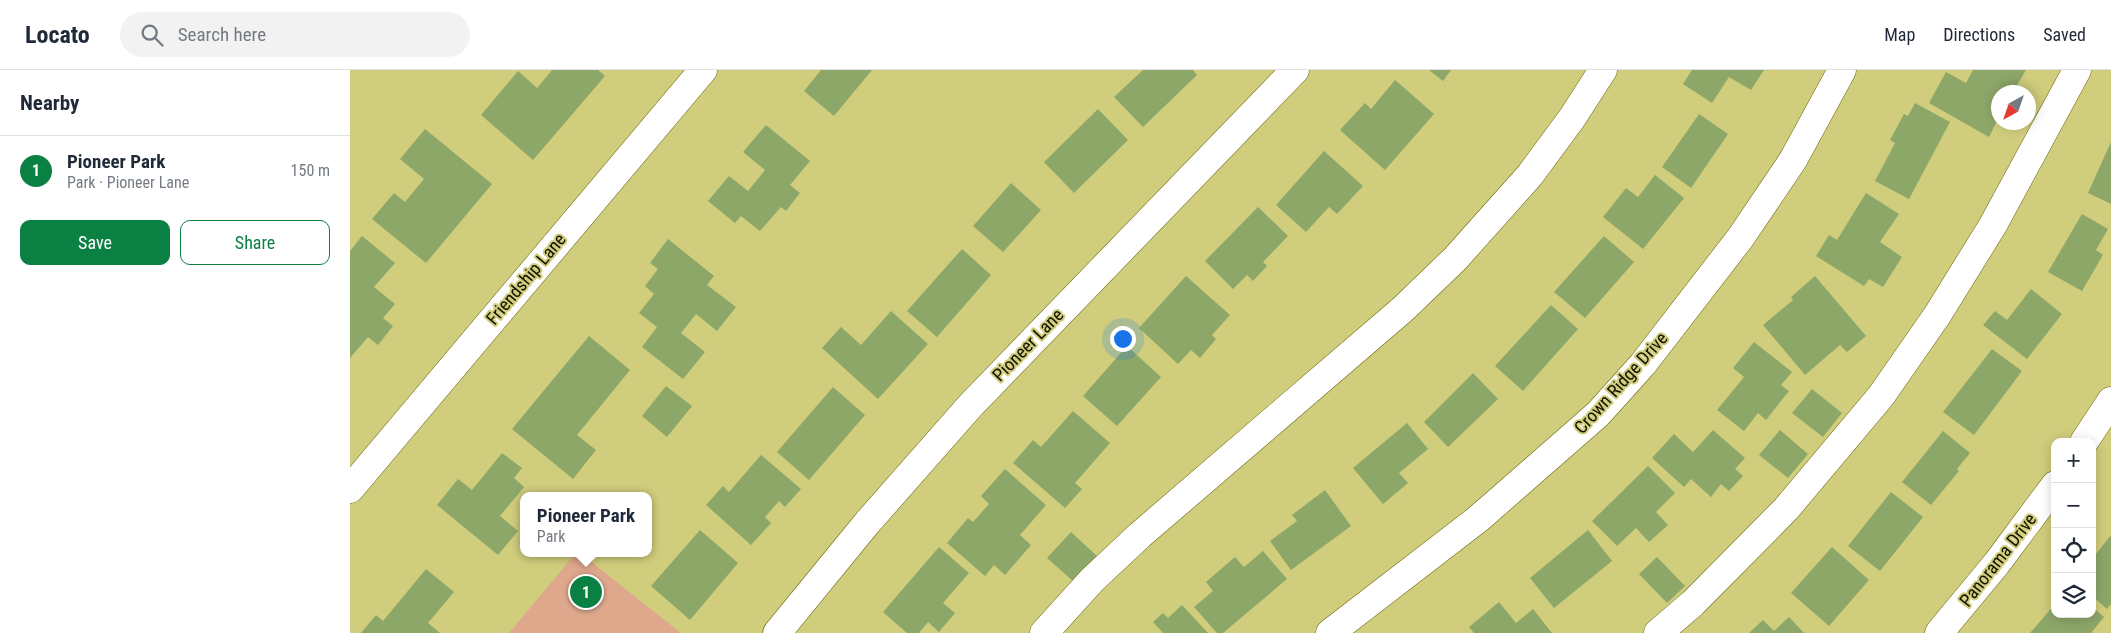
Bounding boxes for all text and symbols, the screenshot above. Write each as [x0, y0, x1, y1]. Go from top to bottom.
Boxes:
search box [120, 12, 470, 57]
text: Locato [25, 21, 90, 49]
icon: search [138, 21, 166, 49]
text: Search here [178, 23, 266, 46]
text: Map [1884, 24, 1915, 45]
text: Directions [1943, 24, 2015, 45]
text: Saved [2043, 24, 2086, 45]
north arrow [1991, 85, 2036, 130]
text: Nearby [20, 91, 79, 115]
text: Pioneer Park [67, 150, 165, 173]
text: 1 [32, 161, 40, 180]
text: 150 m [291, 161, 330, 180]
text: Park · Pioneer Lane [67, 173, 189, 192]
button: Save [20, 220, 170, 265]
button: Share [180, 220, 330, 265]
street label: Friendship Lane [481, 229, 570, 329]
street label: Pioneer Lane [988, 304, 1067, 385]
your location [1110, 326, 1136, 352]
street label: Crown Ridge Drive [1570, 328, 1672, 438]
map controls [2051, 438, 2096, 618]
button: + [2051, 438, 2096, 483]
button: − [2051, 483, 2096, 528]
popup [520, 492, 652, 557]
text: Pioneer Park [537, 504, 635, 527]
street label: Panorama Drive [1955, 509, 2040, 610]
text: Park [537, 527, 565, 546]
button: locate [2051, 528, 2096, 573]
pin: 1 [570, 573, 602, 611]
button: layers [2051, 573, 2096, 618]

